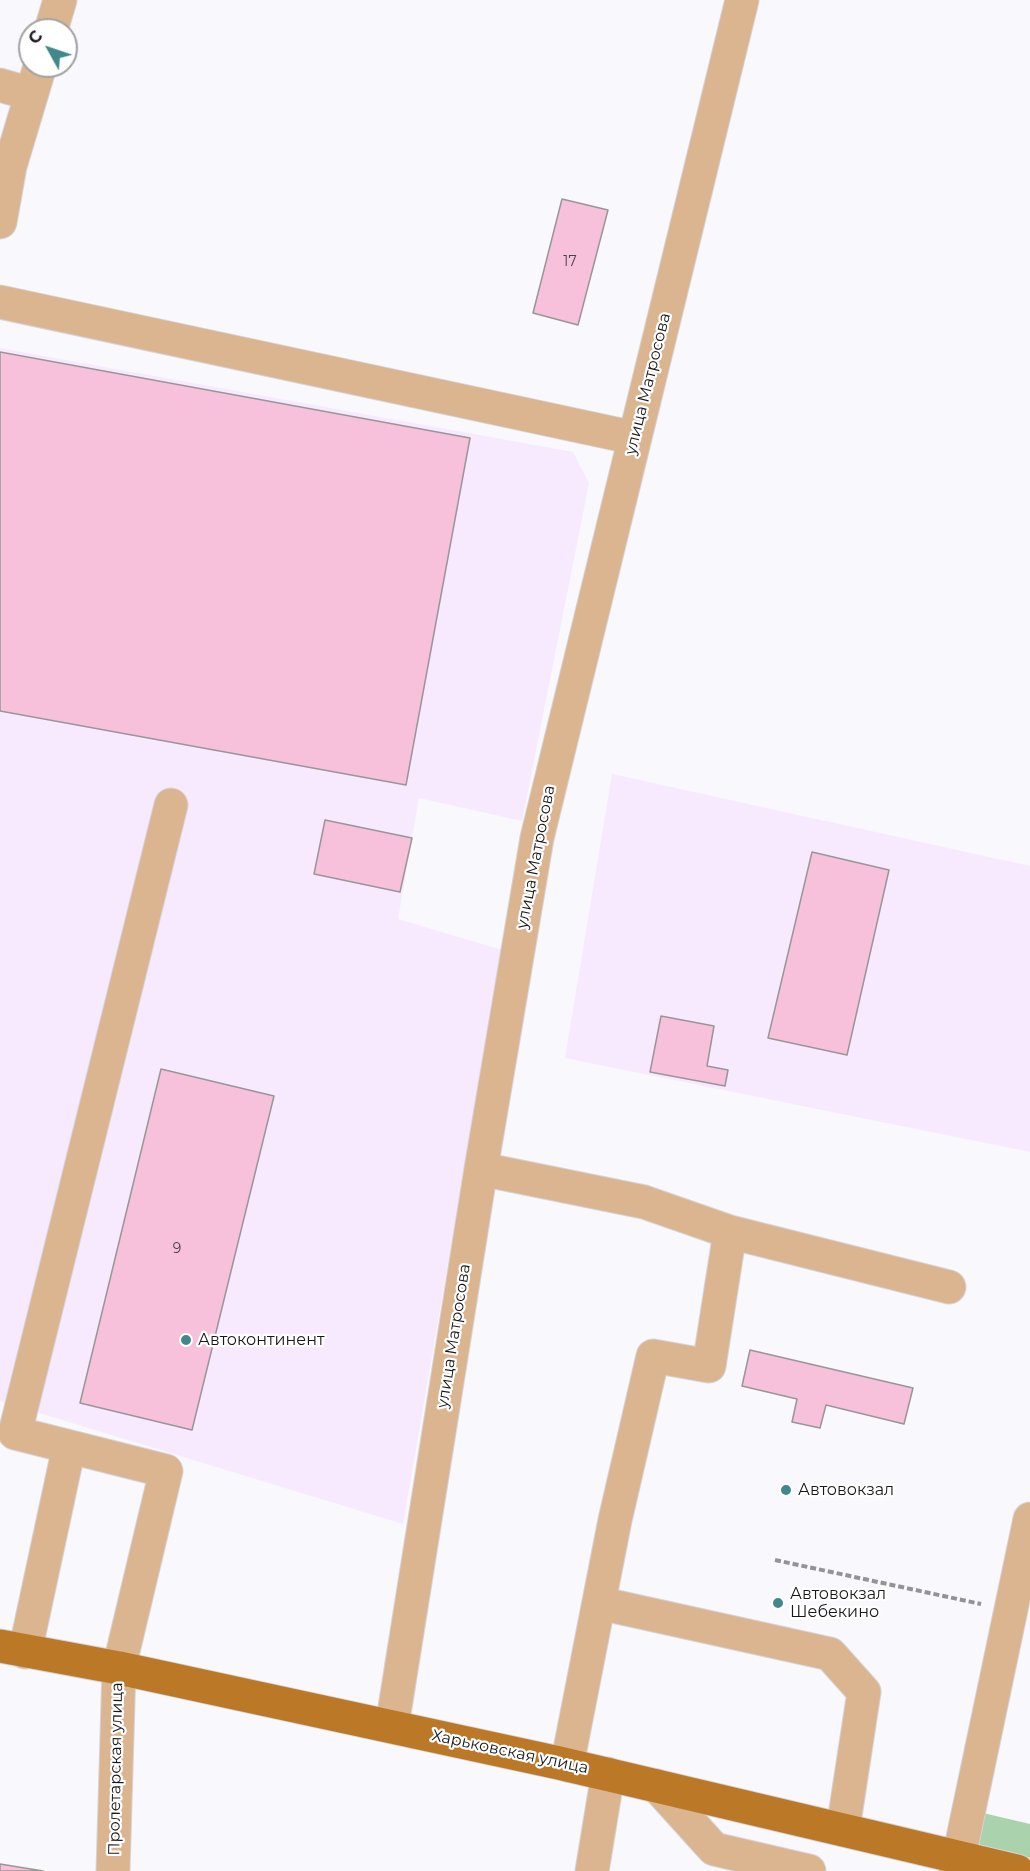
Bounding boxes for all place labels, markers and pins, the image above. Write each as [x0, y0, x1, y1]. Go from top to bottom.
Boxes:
place label: Автоконтинент [198, 1330, 325, 1350]
marker: Автоконтинент [179, 1333, 193, 1347]
place label: Автовокзал [798, 1480, 894, 1500]
marker: Автовокзал [779, 1483, 793, 1497]
place label: Автовокзал Шебекино [790, 1584, 886, 1622]
marker: Автовокзал Шебекино [771, 1596, 785, 1610]

